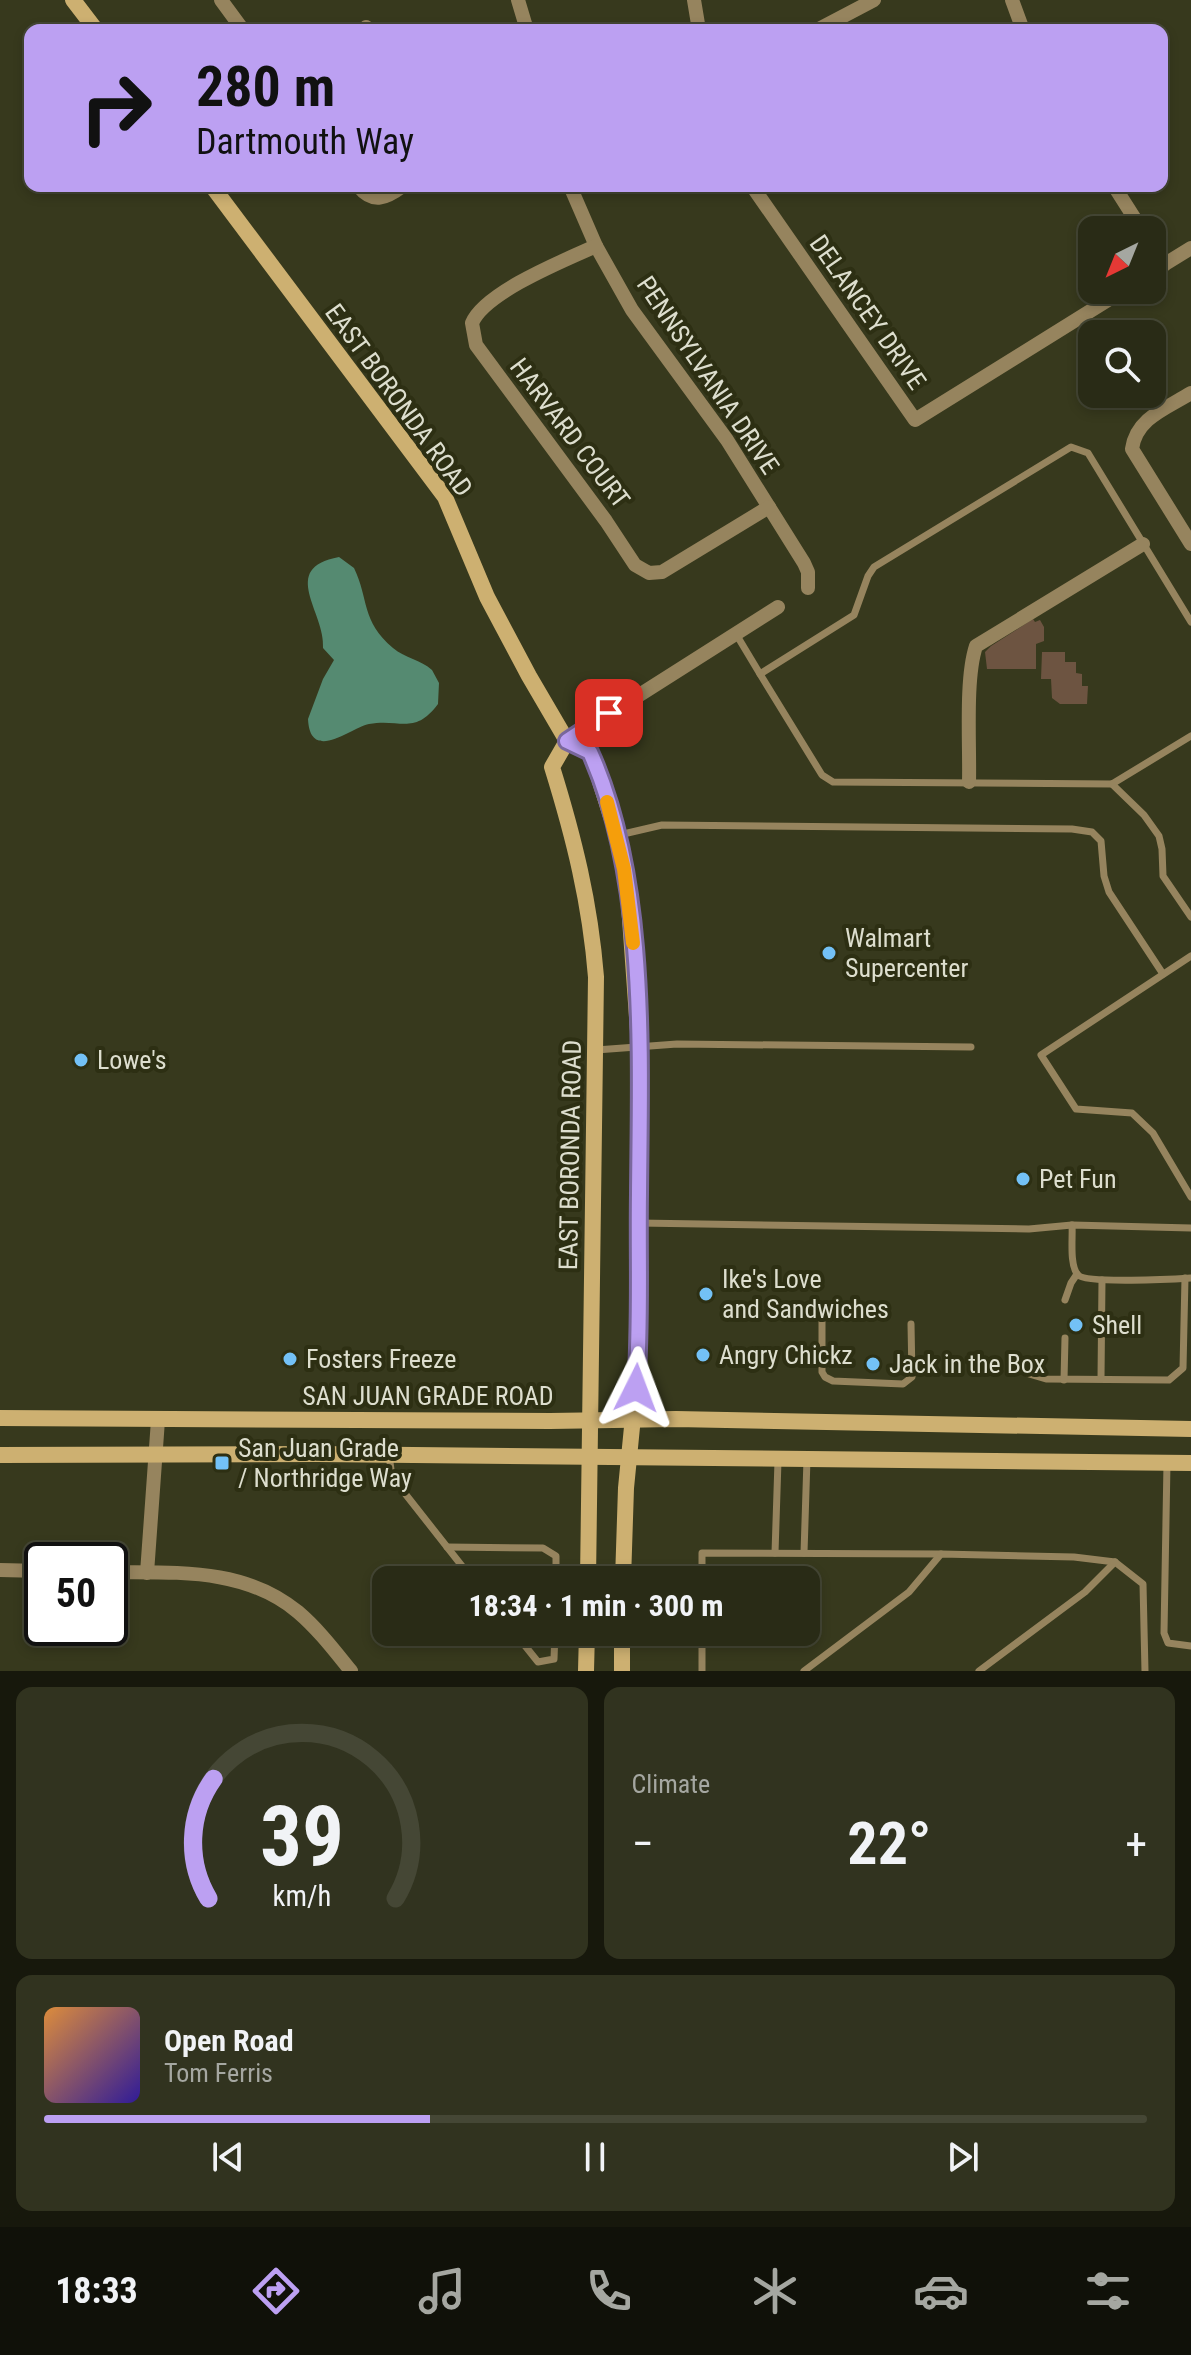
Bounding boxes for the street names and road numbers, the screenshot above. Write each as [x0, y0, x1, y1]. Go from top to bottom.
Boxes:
street label: DELANCEY DRIVE [804, 229, 932, 395]
street label: PENNSYLVANIA DRIVE [631, 270, 785, 480]
street label: EAST BORONDA ROAD [319, 298, 479, 502]
street label: HARVARD COURT [504, 352, 636, 514]
street label: EAST BORONDA ROAD [553, 1040, 587, 1270]
street label: SAN JUAN GRADE ROAD [302, 1381, 554, 1411]

